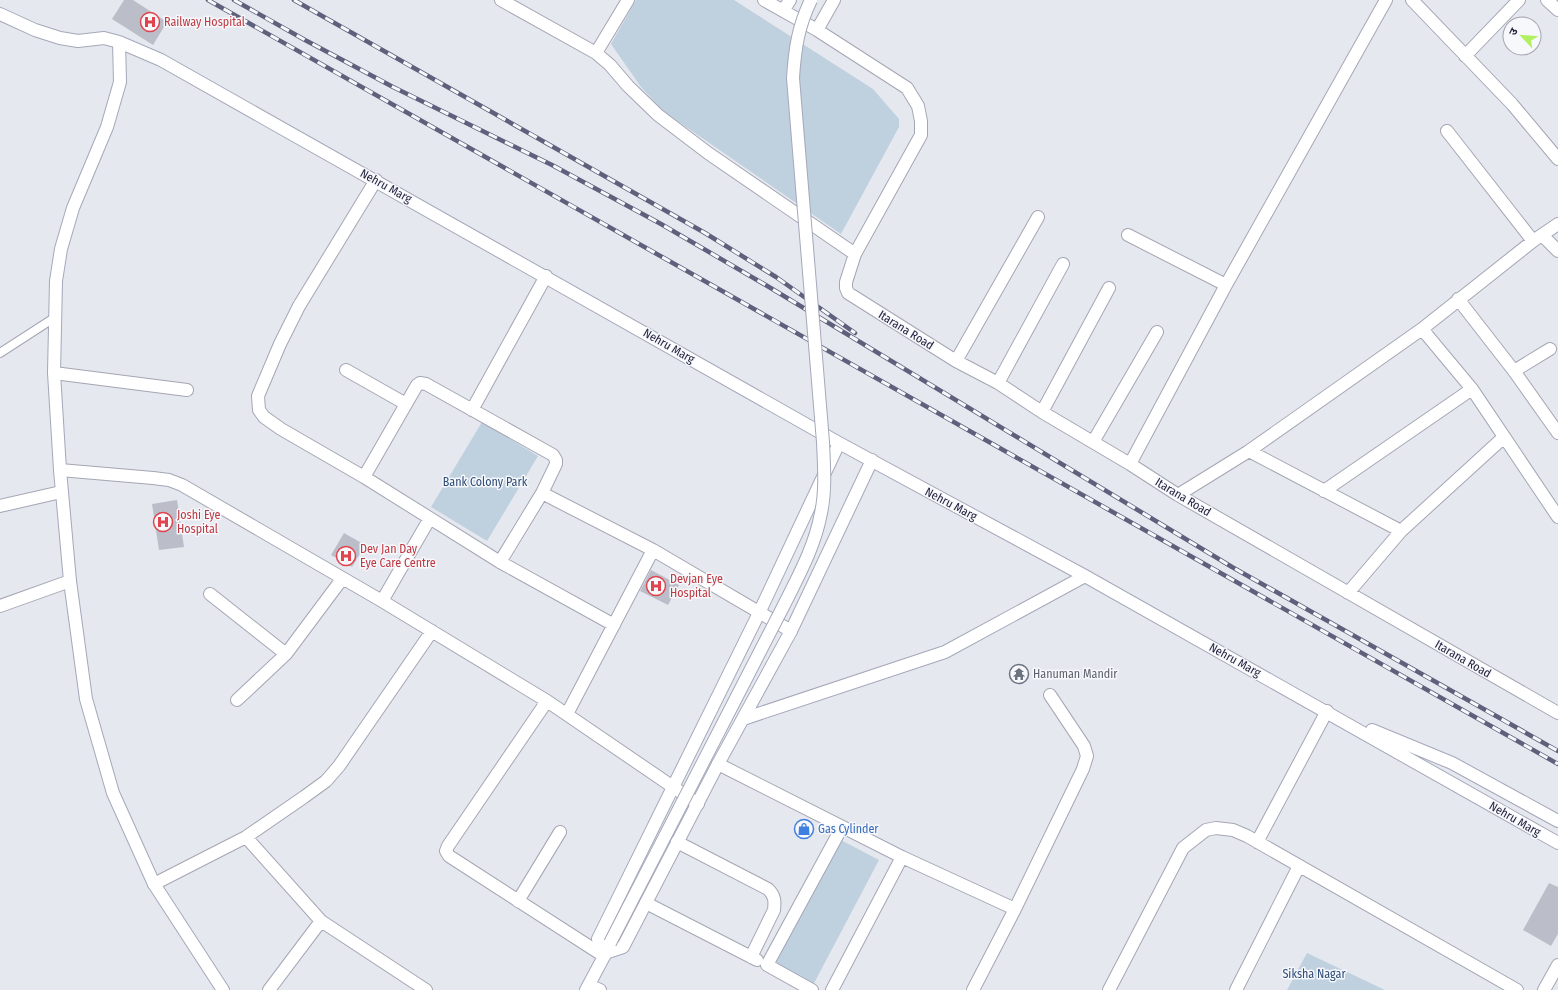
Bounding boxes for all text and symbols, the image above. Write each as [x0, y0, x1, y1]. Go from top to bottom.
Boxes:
hospital icon: Railway Hospital [139, 11, 161, 33]
place label: Railway Hospital [164, 15, 245, 29]
north arrow [1502, 16, 1542, 56]
text: उ [1506, 26, 1521, 38]
street label: Nehru Marg [358, 166, 415, 206]
street label: Itarana Road [876, 308, 936, 352]
street label: Nehru Marg [641, 326, 697, 366]
park label: Bank Colony Park [443, 475, 528, 489]
street label: Itarana Road [1153, 475, 1213, 519]
street label: Nehru Marg [923, 484, 980, 524]
place label: Joshi Eye Hospital [177, 508, 221, 536]
hospital icon: Joshi Eye Hospital [152, 511, 174, 533]
place label: Dev Jan Day Eye Care Centre [360, 542, 436, 570]
hospital icon: Dev Jan Day Eye Care Centre [335, 545, 357, 567]
place label: Devjan Eye Hospital [670, 572, 723, 600]
hospital icon: Devjan Eye Hospital [645, 575, 667, 597]
street label: Itarana Road [1432, 637, 1494, 681]
street label: Nehru Marg [1207, 640, 1264, 680]
temple icon: Hanuman Mandir [1008, 663, 1030, 685]
place label: Hanuman Mandir [1033, 667, 1118, 681]
street label: Nehru Marg [1487, 799, 1543, 839]
shop icon: Gas Cylinder [793, 818, 815, 840]
place label: Gas Cylinder [818, 822, 879, 836]
park label: Siksha Nagar [1282, 967, 1346, 981]

